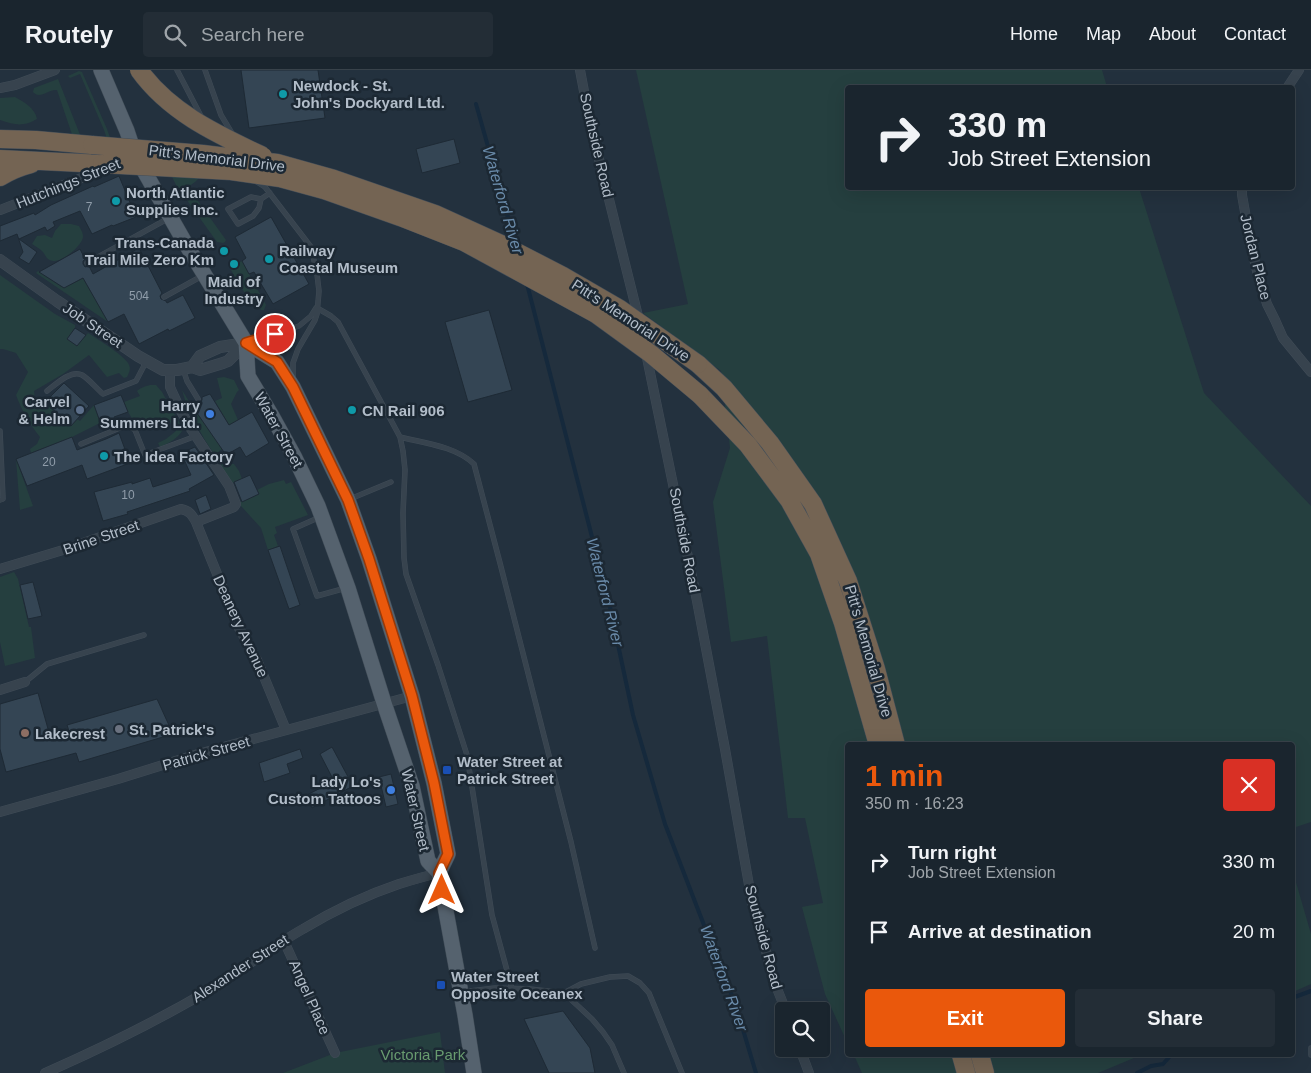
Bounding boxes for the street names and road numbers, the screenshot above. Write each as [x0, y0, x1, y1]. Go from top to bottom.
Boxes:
street label: Southside Road [577, 91, 617, 199]
street label: Pitt's Memorial Drive [148, 141, 286, 175]
street label: Hutchings Street [13, 154, 123, 212]
street label: Jordan Place [1237, 212, 1275, 302]
street label: Pitt's Memorial Drive [569, 276, 693, 364]
street label: Job Street [60, 299, 127, 352]
street label: Water Street [251, 389, 307, 471]
street label: Southside Road [666, 486, 704, 594]
street label: Brine Street [61, 516, 142, 558]
street label: Deanery Avenue [210, 572, 272, 680]
street label: Pitt's Memorial Drive [842, 583, 896, 719]
street label: Patrick Street [160, 732, 252, 774]
street label: Water Street [398, 767, 434, 853]
street label: Southside Road [742, 883, 786, 991]
street label: Alexander Street [189, 930, 292, 1006]
street label: Angel Place [286, 957, 334, 1037]

